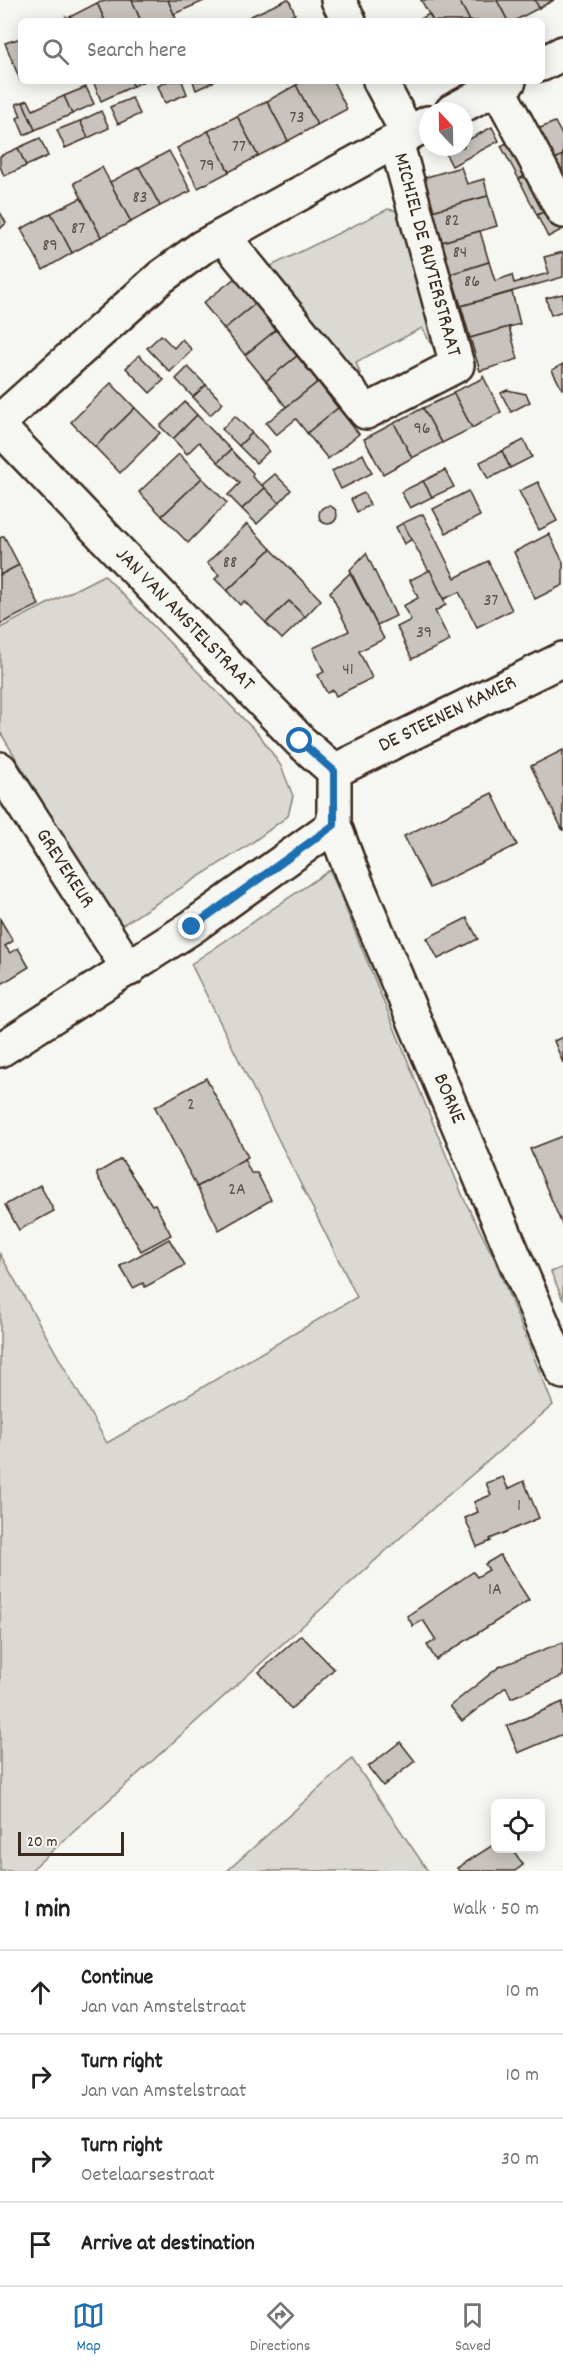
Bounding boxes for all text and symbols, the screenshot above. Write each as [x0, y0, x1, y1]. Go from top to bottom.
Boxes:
search box [18, 18, 545, 84]
icon: search [39, 35, 72, 68]
text: Search here [87, 36, 186, 67]
north arrow [419, 102, 473, 156]
house number: 73 [290, 106, 304, 131]
house number: 77 [232, 135, 246, 160]
street label: MICHIEL DE RUYTERSTRAAT [384, 150, 468, 361]
house number: 79 [199, 154, 215, 179]
house number: 83 [132, 186, 148, 211]
house number: 82 [444, 209, 460, 234]
house number: 87 [71, 217, 85, 242]
house number: 89 [42, 234, 58, 259]
house number: 84 [453, 241, 467, 266]
house number: 86 [464, 270, 480, 295]
house number: 96 [413, 417, 431, 442]
street label: JAN VAN AMSTELSTRAAT [107, 541, 261, 699]
house number: 88 [223, 551, 237, 576]
house number: 37 [484, 589, 499, 614]
house number: 39 [416, 621, 432, 646]
house number: 41 [342, 658, 354, 683]
street label: DE STEENEN KAMER [374, 669, 522, 761]
route start [286, 727, 312, 753]
street label: GREVEKEUR [27, 823, 101, 915]
route end [178, 913, 204, 939]
street label: BORNE [424, 1069, 472, 1129]
house number: 2 [187, 1093, 195, 1118]
house number: 2A [228, 1178, 246, 1203]
house number: 1 [517, 1494, 521, 1519]
house number: 1A [488, 1578, 502, 1603]
map controls [491, 1799, 545, 1853]
button: locate [491, 1799, 545, 1853]
scale bar [18, 1829, 124, 1856]
text: 20 m [27, 1831, 57, 1854]
text: 1 min [24, 1892, 70, 1929]
text: Walk · 50 m [453, 1896, 539, 1924]
text: Continue [81, 1963, 153, 1994]
icon: ahead [24, 1976, 57, 2009]
text: 10 m [505, 1978, 539, 2006]
text: Jan van Amstelstraat [81, 1994, 246, 2022]
text: Turn right [81, 2047, 163, 2078]
icon: right [24, 2060, 57, 2093]
text: 10 m [505, 2062, 539, 2090]
text: Jan van Amstelstraat [81, 2078, 246, 2106]
text: Turn right [81, 2131, 163, 2162]
icon: right [24, 2144, 57, 2177]
text: 30 m [501, 2146, 539, 2174]
text: Oetelaarsestraat [81, 2162, 215, 2190]
icon: arrive [24, 2228, 57, 2261]
text: Arrive at destination [81, 2229, 255, 2260]
tab: Map [72, 2299, 105, 2358]
tab: Directions [250, 2299, 310, 2358]
tab: Saved [455, 2299, 491, 2358]

